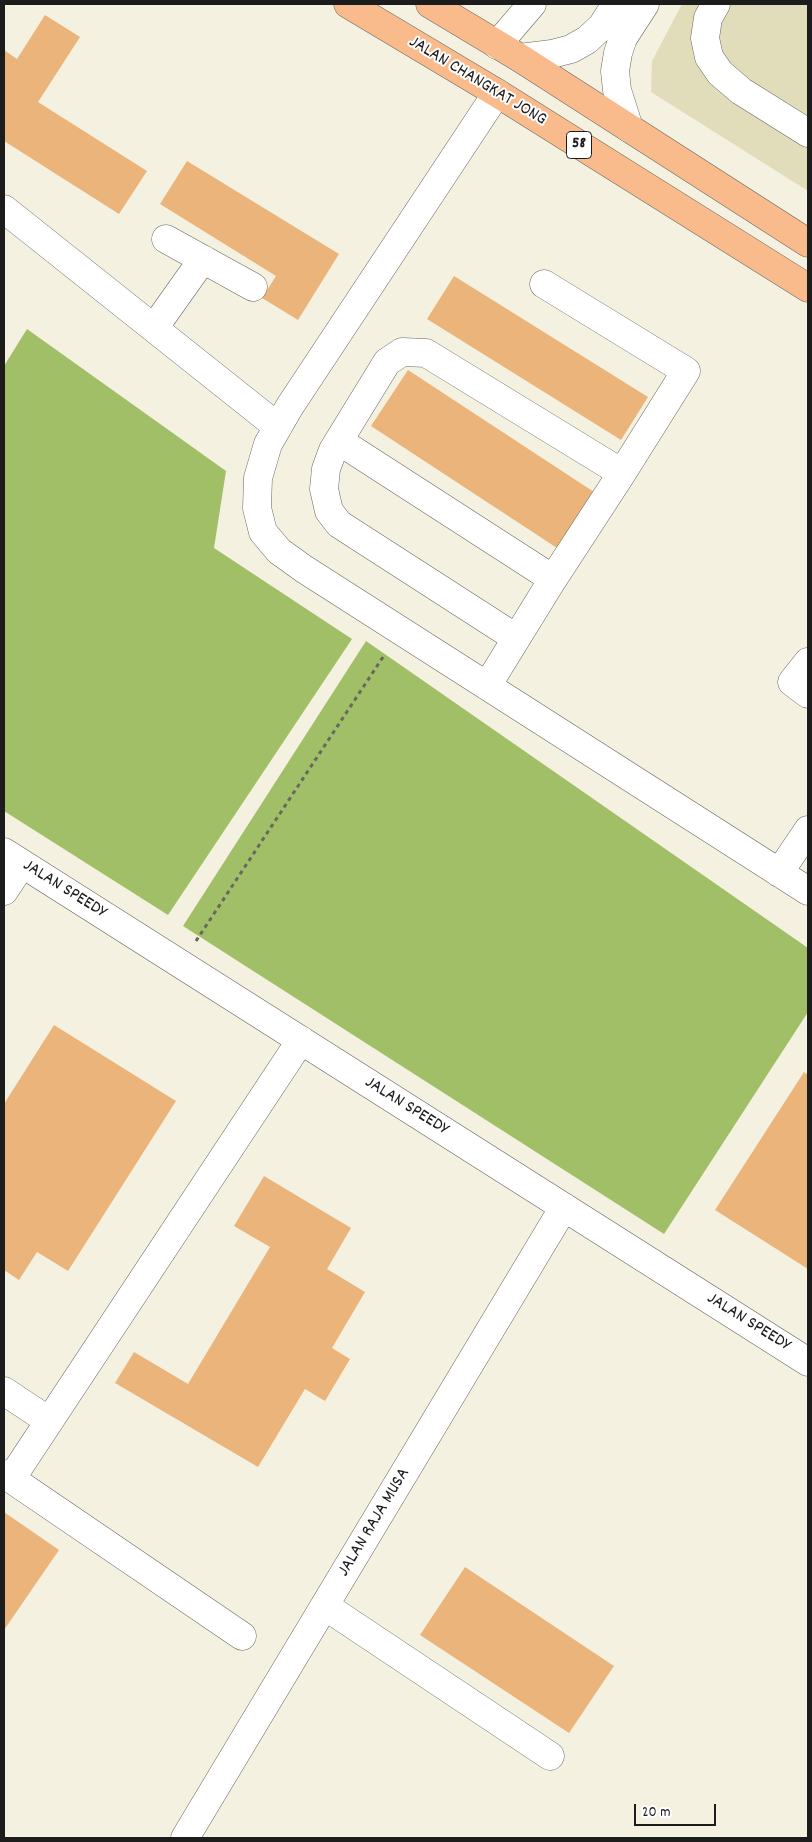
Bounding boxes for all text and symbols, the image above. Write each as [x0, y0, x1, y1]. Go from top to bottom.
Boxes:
street label: JALAN CHANGKAT JONG [404, 32, 550, 132]
road number: 58 [566, 132, 592, 158]
street label: JALAN SPEEDY [18, 856, 110, 924]
street label: JALAN SPEEDY [360, 1073, 452, 1141]
street label: JALAN SPEEDY [702, 1289, 794, 1357]
street label: JALAN RAJA MUSA [334, 1465, 416, 1581]
scale bar [637, 1794, 720, 1826]
text: 20 m [642, 1802, 670, 1824]

